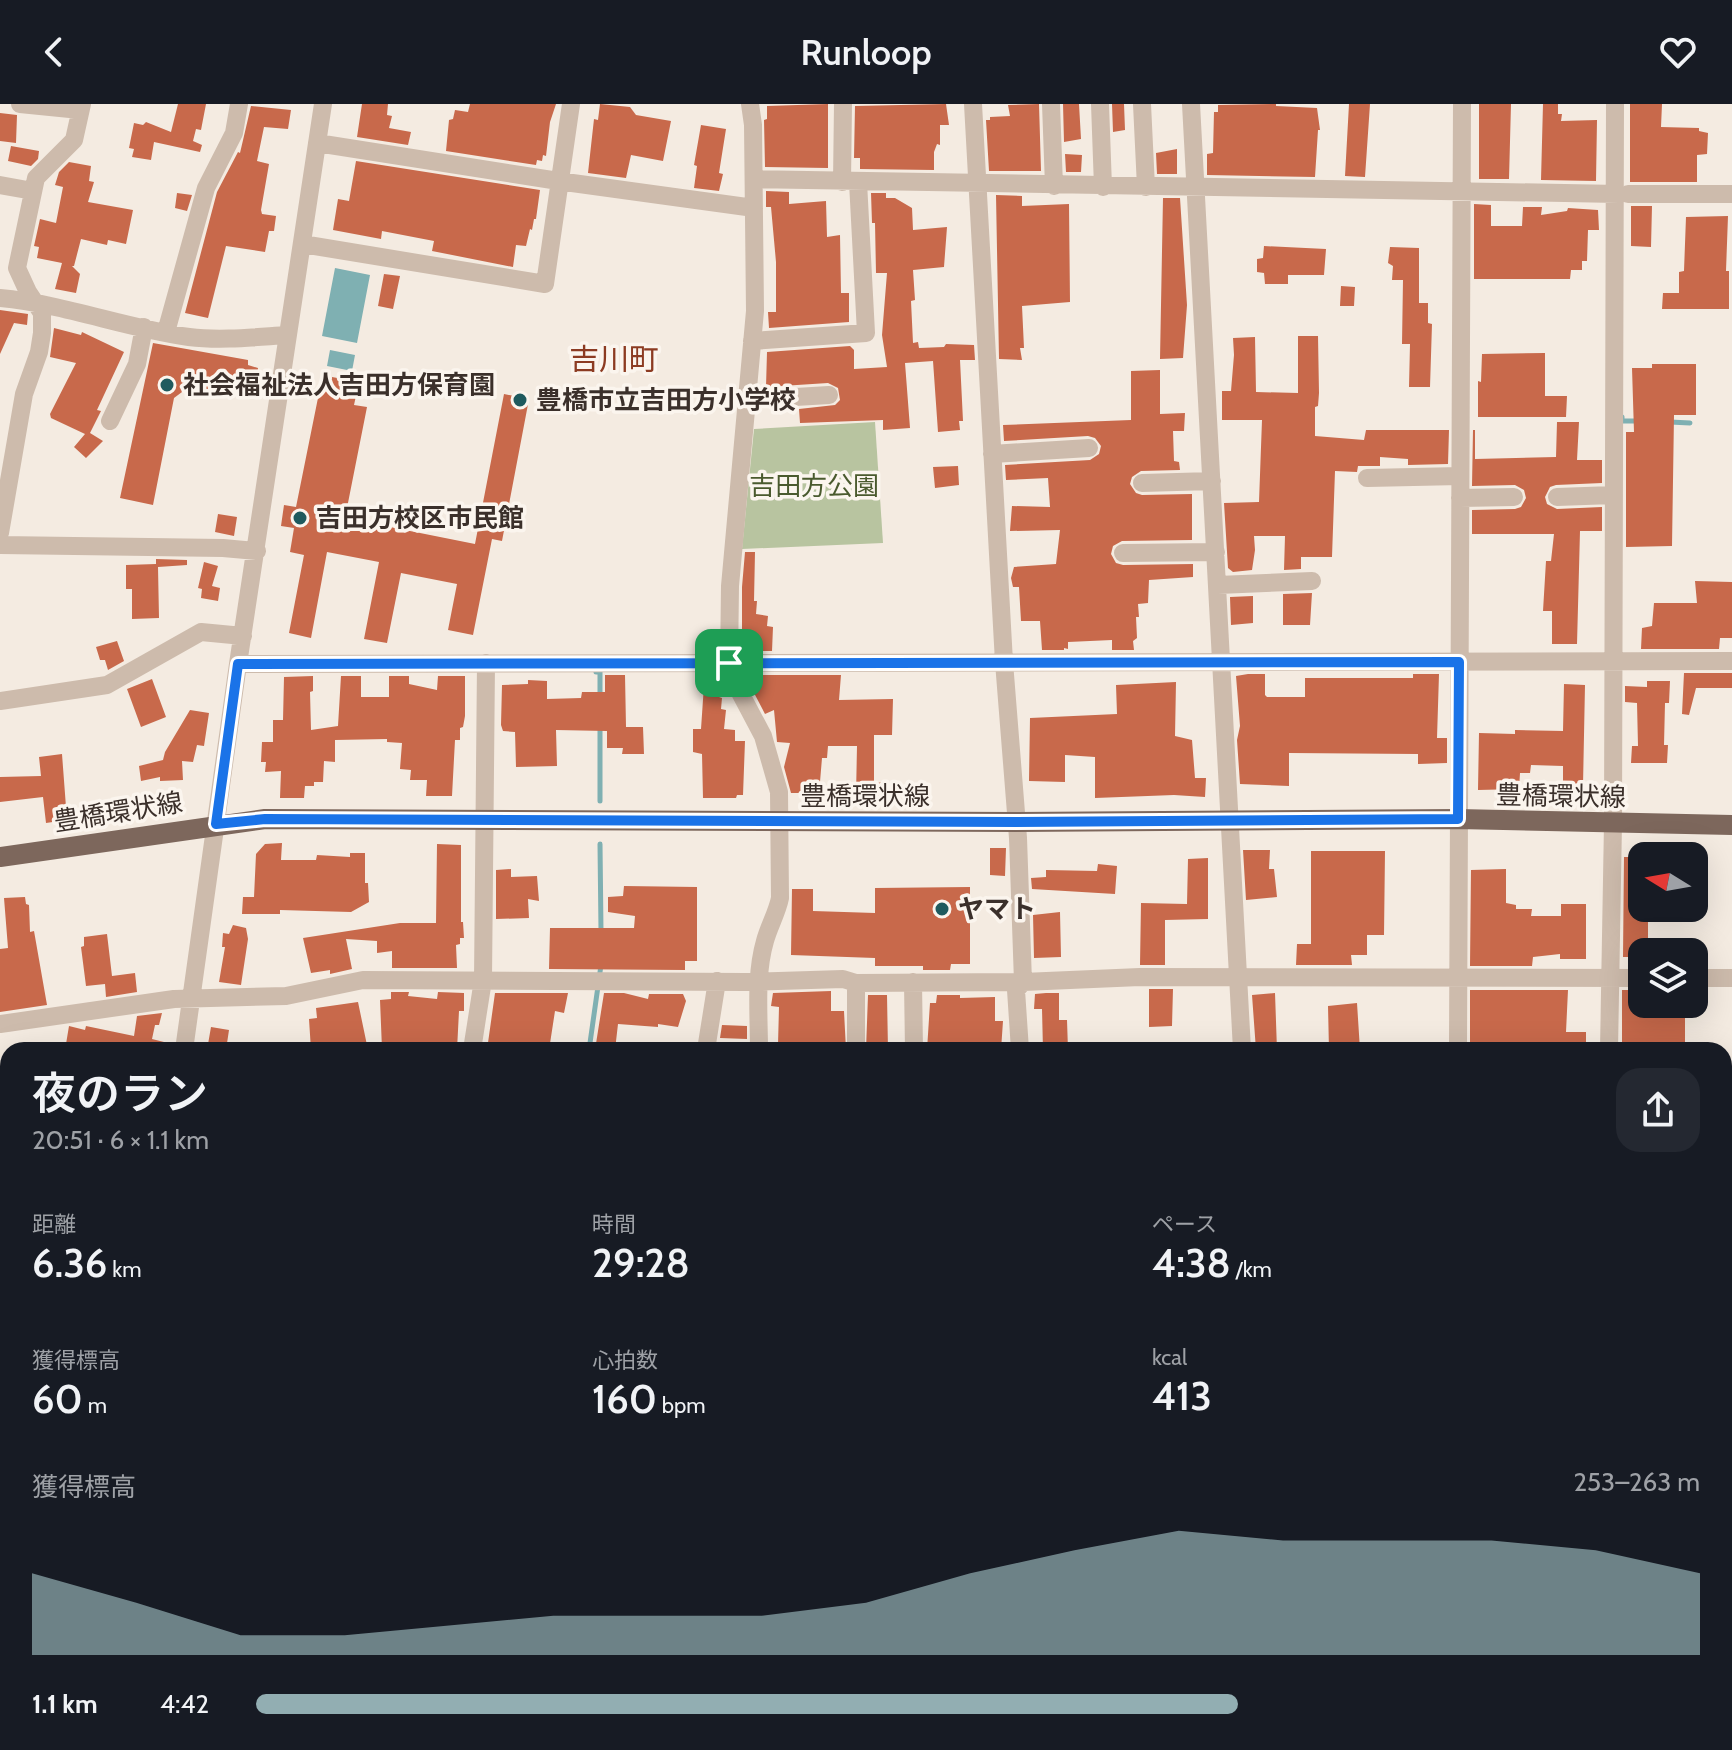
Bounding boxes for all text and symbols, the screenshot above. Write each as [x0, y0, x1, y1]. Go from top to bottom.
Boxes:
icon: back [32, 30, 76, 74]
text: Runloop [800, 30, 932, 74]
icon: heart [1656, 30, 1700, 74]
district label: 吉川町 [569, 341, 659, 378]
place label: 社会福祉法人吉田方保育園 [183, 369, 495, 401]
marker: 社会福祉法人吉田方保育園 [158, 376, 176, 394]
place label: 豊橋市立吉田方小学校 [536, 384, 796, 416]
marker: 豊橋市立吉田方小学校 [511, 391, 529, 409]
park label: 吉田方公園 [749, 470, 879, 502]
place label: 吉田方校区市民館 [316, 502, 524, 534]
marker: 吉田方校区市民館 [291, 509, 309, 527]
pin [695, 629, 763, 697]
icon: arrive [707, 641, 751, 685]
street label: 豊橋環状線 [1496, 779, 1626, 813]
street label: 豊橋環状線 [800, 780, 930, 812]
street label: 豊橋環状線 [51, 786, 185, 838]
north arrow [1628, 842, 1708, 922]
map controls [1628, 842, 1708, 1018]
place label: ヤマト [958, 893, 1036, 925]
marker: ヤマト [933, 900, 951, 918]
button: layers [1628, 938, 1708, 1018]
text: 夜のラン [32, 1067, 208, 1120]
button: share [1616, 1068, 1700, 1152]
text: 20:51 · 6 × 1.1 km [32, 1124, 209, 1156]
text: 距離 [32, 1211, 76, 1238]
text: 時間 [592, 1211, 636, 1238]
text: ペース [1152, 1211, 1217, 1238]
text: 6.36 [32, 1238, 107, 1287]
text: 29:28 [592, 1238, 690, 1287]
text: 4:38 [1152, 1238, 1231, 1287]
text: km [107, 1256, 142, 1283]
text: /km [1231, 1256, 1272, 1283]
text: kcal [1152, 1344, 1187, 1371]
text: 獲得標高 [32, 1347, 120, 1374]
text: 心拍数 [592, 1347, 658, 1374]
text: 413 [1152, 1371, 1212, 1420]
text: 60 [32, 1374, 83, 1423]
text: 160 [592, 1374, 657, 1423]
text: m [83, 1392, 107, 1419]
text: bpm [657, 1392, 706, 1419]
text: 253–263 m [1573, 1466, 1700, 1498]
text: 獲得標高 [32, 1471, 136, 1503]
text: 1.1 km [32, 1688, 98, 1720]
text: 4:42 [160, 1688, 209, 1720]

